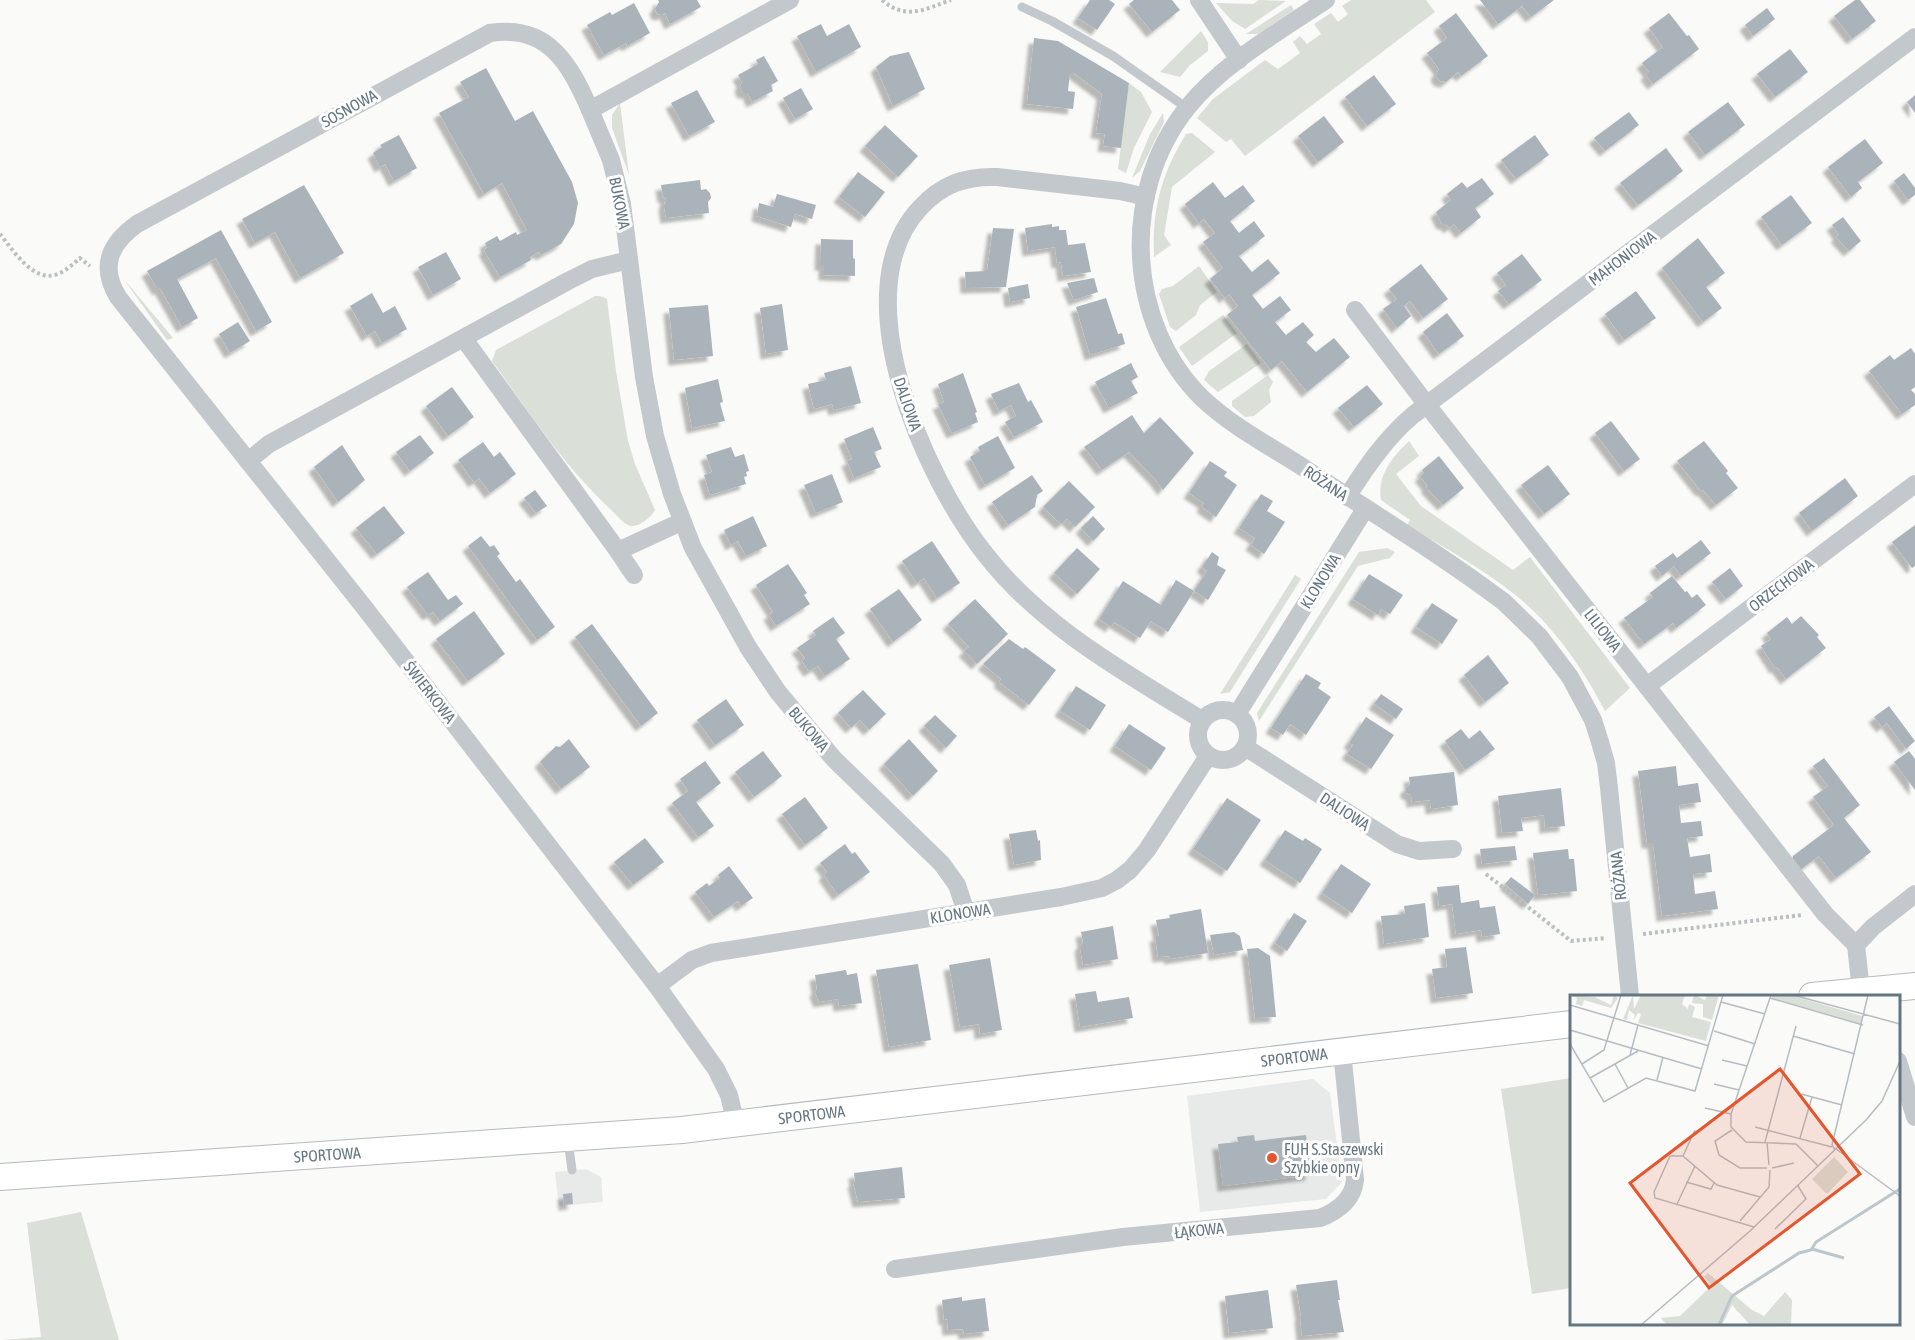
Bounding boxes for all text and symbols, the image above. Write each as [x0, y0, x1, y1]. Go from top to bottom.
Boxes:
street label: SOSNOWA [318, 85, 380, 131]
street label: BUKOWA [606, 175, 634, 231]
street label: MAHONIOWA [1585, 227, 1659, 289]
street label: DALIOWA [890, 375, 926, 433]
street label: RÓŻANA [1301, 462, 1352, 504]
street label: KLONOWA [1296, 550, 1344, 612]
street label: ORZECHOWA [1745, 555, 1817, 615]
street label: LILIOWA [1581, 605, 1625, 655]
street label: ŚWIERKOWA [400, 658, 460, 726]
street label: BUKOWA [785, 703, 833, 755]
street label: DALIOWA [1317, 788, 1373, 834]
street label: RÓŻANA [1606, 850, 1630, 901]
street label: KLONOWA [929, 899, 992, 927]
inset map [1570, 995, 1900, 1325]
street label: SPORTOWA [1260, 1044, 1329, 1070]
street label: SPORTOWA [777, 1102, 846, 1127]
place label: FUH S.Staszewski Szybkie opny [1284, 1140, 1384, 1177]
street label: SPORTOWA [293, 1143, 361, 1166]
marker: FUH S.Staszewski Szybkie opny [1265, 1151, 1279, 1165]
street label: ŁĄKOWA [1173, 1218, 1225, 1243]

